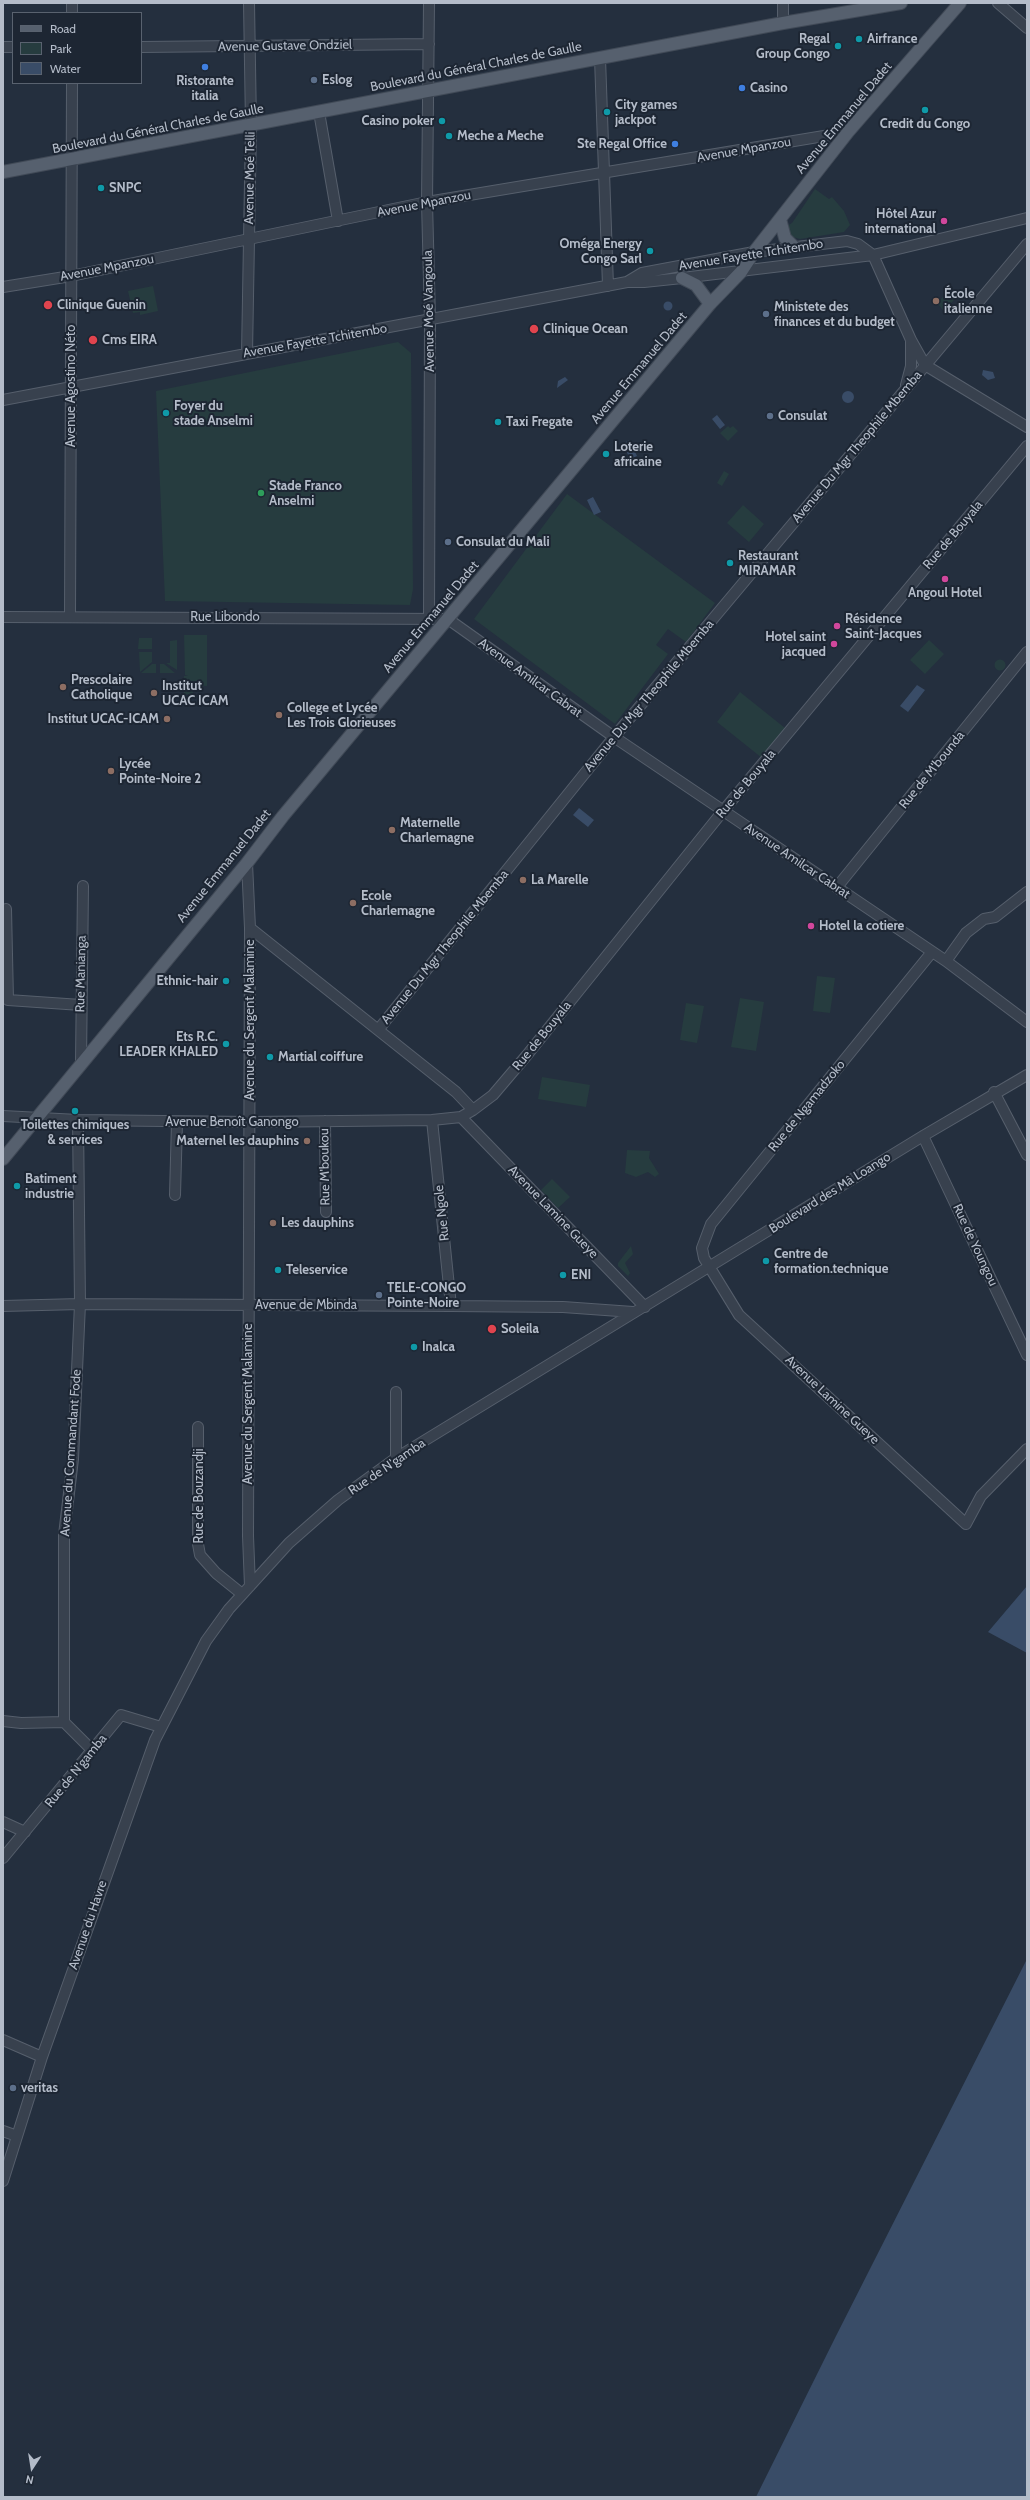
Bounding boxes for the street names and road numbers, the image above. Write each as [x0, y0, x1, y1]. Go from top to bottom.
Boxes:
street label: Avenue Gustave Ondziel [218, 37, 352, 55]
street label: Boulevard du Général Charles de Gaulle [369, 39, 583, 95]
street label: Avenue Emmanuel Dadet [793, 59, 895, 177]
street label: Boulevard du Général Charles de Gaulle [51, 101, 265, 157]
street label: Avenue Moé Telli [241, 132, 259, 224]
street label: Avenue Mpanzou [696, 134, 792, 166]
street label: Avenue Mpanzou [376, 187, 472, 221]
street label: Avenue Fayette Tchitembo [678, 236, 824, 274]
street label: Avenue Moé Vangoula [420, 250, 438, 372]
street label: Avenue Mpanzou [59, 251, 155, 285]
street label: Avenue Emmanuel Dadet [588, 309, 690, 427]
street label: Avenue Fayette Tchitembo [242, 321, 388, 361]
street label: Avenue Agostino Néto [63, 325, 79, 447]
street label: Avenue Du Mgr Theophile Mbemba [789, 368, 925, 526]
street label: Rue de Bouyala [920, 498, 986, 572]
street label: Avenue Emmanuel Dadet [380, 558, 482, 676]
street label: Rue Libondo [190, 609, 260, 625]
street label: Avenue Du Mgr Theophile Mbemba [581, 617, 717, 775]
street label: Avenue Amilcar Cabrat [475, 635, 585, 721]
street label: Rue de M'bounda [896, 728, 968, 812]
street label: Rue de Bouyala [713, 747, 779, 821]
street label: Avenue Emmanuel Dadet [174, 806, 274, 926]
street label: Avenue Amilcar Cabrat [741, 820, 853, 902]
street label: Avenue Du Mgr Theophile Mbemba [378, 867, 512, 1027]
street label: Rue Manianga [73, 935, 89, 1013]
street label: Avenue du Sergent Malamine [242, 939, 258, 1101]
street label: Rue de Bouyala [509, 998, 575, 1074]
street label: Rue de Ngamadzoko [765, 1057, 849, 1155]
street label: Avenue Benoît Ganongo [165, 1114, 299, 1130]
street label: Rue M'boukou [317, 1128, 333, 1206]
street label: Boulevard des Mâ Loango [766, 1149, 894, 1237]
street label: Avenue Lamine Gueye [505, 1162, 601, 1262]
street label: Rue Ngole [431, 1184, 453, 1242]
street label: Rue de Youngou [949, 1201, 1001, 1289]
street label: Avenue de Mbinda [255, 1297, 357, 1313]
street label: Avenue du Sergent Malamine [240, 1323, 256, 1485]
street label: Avenue Lamine Gueye [782, 1352, 882, 1448]
street label: Avenue du Commandant Fode [57, 1369, 85, 1537]
street label: Rue de N'gamba [345, 1435, 429, 1499]
street label: Rue de Bouzandji [191, 1449, 207, 1543]
street label: Rue de N'gamba [42, 1731, 110, 1811]
street label: Avenue du Havre [65, 1878, 111, 1972]

